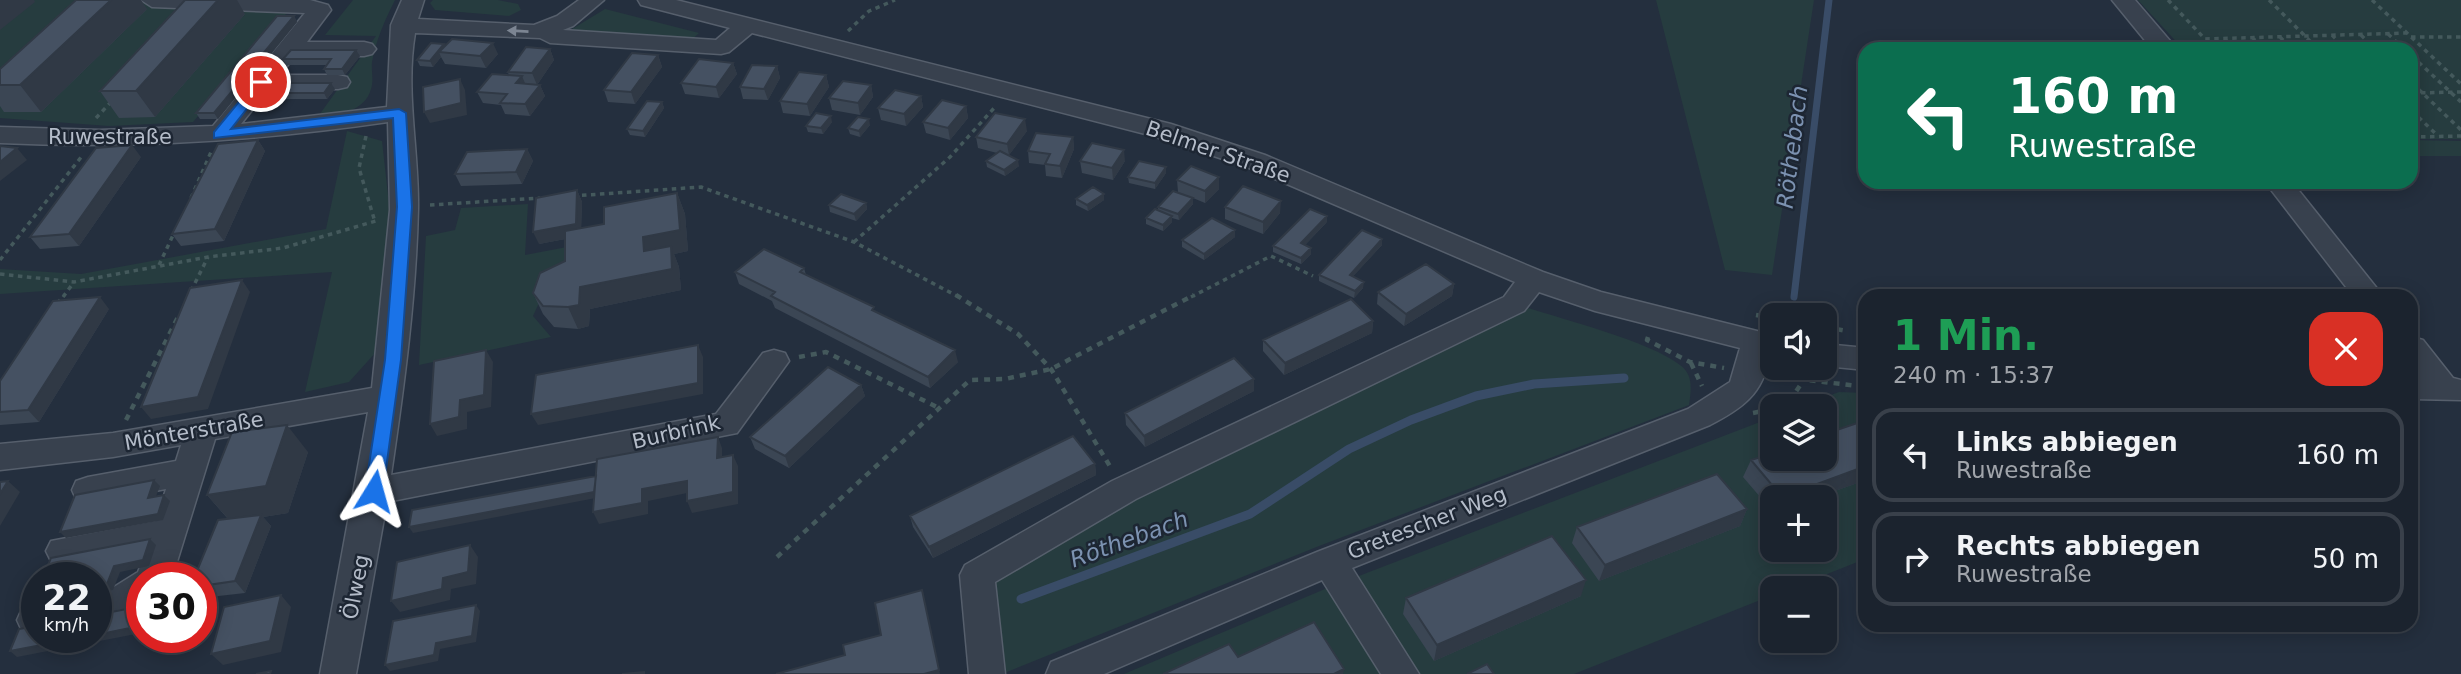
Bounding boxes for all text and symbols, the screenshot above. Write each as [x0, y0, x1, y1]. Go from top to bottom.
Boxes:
one-way arrow [507, 25, 529, 36]
pin [231, 52, 291, 112]
icon: arrive [242, 63, 280, 101]
text: 160 m [2008, 68, 2178, 125]
icon: left [1893, 70, 1984, 161]
water label: Röthebach [1772, 84, 1812, 210]
street label: Belmer Straße [1143, 116, 1293, 188]
street label: Ruwestraße [48, 125, 172, 149]
text: Ruwestraße [2008, 127, 2197, 165]
map controls [1760, 303, 1837, 653]
button: sound [1760, 303, 1837, 380]
text: 1 Min. [1893, 311, 2039, 360]
button: close [2309, 312, 2383, 386]
text: 240 m · 15:37 [1893, 362, 2055, 388]
button: layers [1760, 394, 1837, 471]
street label: Mönterstraße [123, 407, 265, 455]
street label: Burbrink [630, 410, 723, 454]
text: Links abbiegen [1956, 427, 2178, 457]
icon: left [1897, 436, 1935, 474]
text: 160 m [2296, 440, 2379, 470]
position arrow [337, 454, 411, 528]
text: Ruwestraße [1956, 457, 2092, 483]
street label: Gretescher Weg [1344, 482, 1510, 564]
button: + [1760, 485, 1837, 562]
water label: Röthebach [1066, 506, 1192, 572]
text: Rechts abbiegen [1956, 531, 2201, 561]
icon: right [1897, 540, 1935, 578]
text: 50 m [2312, 544, 2379, 574]
street label: Ölweg [337, 552, 374, 622]
text: Ruwestraße [1956, 561, 2092, 587]
speed limit sign: 30 [126, 562, 217, 653]
button: − [1760, 576, 1837, 653]
text: 22 [42, 578, 91, 618]
text: km/h [44, 614, 89, 635]

